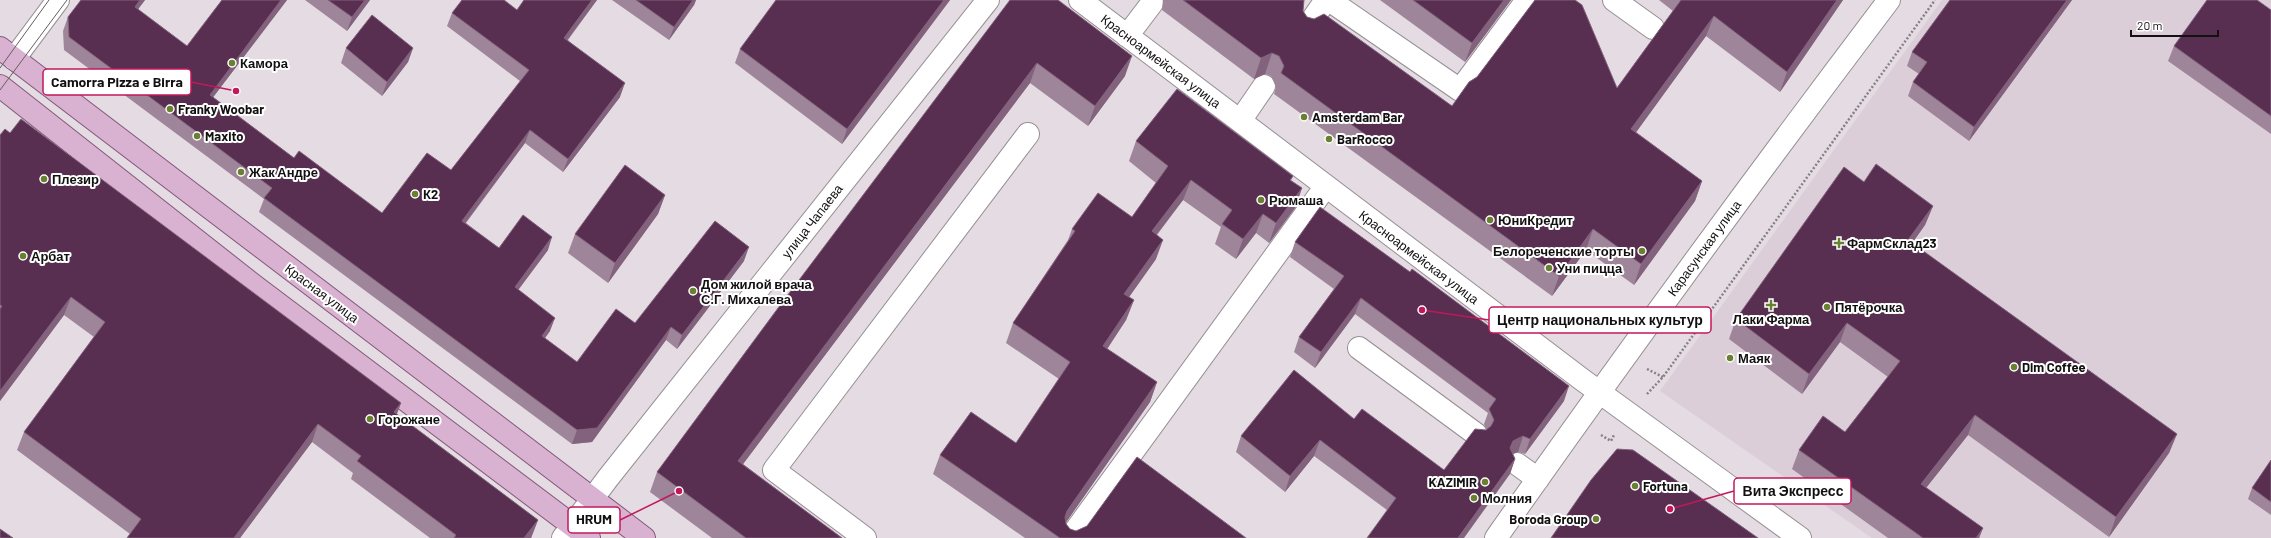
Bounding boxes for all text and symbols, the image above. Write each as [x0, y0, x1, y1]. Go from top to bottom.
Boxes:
street label: Красноармейская улица [1098, 11, 1225, 112]
scale bar [2131, 12, 2218, 38]
text: 20 m [2137, 18, 2163, 32]
place label: Камора [240, 55, 289, 71]
marker: Камора [227, 58, 237, 68]
callout: Camorra Pizza e Birra [43, 69, 191, 95]
text: Camorra Pizza e Birra [51, 73, 183, 90]
place label: Franky Woobar [178, 101, 264, 117]
marker: Franky Woobar [165, 104, 175, 114]
place label: Amsterdam Bar [1312, 109, 1402, 125]
marker: Amsterdam Bar [1299, 112, 1309, 122]
place label: Maxito [205, 128, 244, 144]
marker: Maxito [192, 131, 202, 141]
place label: BarRocco [1337, 131, 1393, 147]
marker: BarRocco [1324, 134, 1334, 144]
place label: Жак Андре [248, 164, 318, 180]
marker: Жак Андре [236, 167, 246, 177]
place label: Плезир [52, 171, 99, 187]
marker: Плезир [39, 174, 49, 184]
street label: улица Чапаева [778, 180, 846, 261]
place label: К2 [423, 186, 438, 202]
marker: К2 [410, 189, 420, 199]
place label: Рюмаша [1269, 192, 1324, 208]
marker: Рюмаша [1256, 195, 1266, 205]
street label: Карасунская улица [1664, 196, 1745, 299]
street label: Красноармейская улица [1356, 207, 1483, 308]
place label: ЮниКредит [1498, 212, 1573, 228]
marker: ЮниКредит [1485, 215, 1495, 225]
place label: ФармСклад23 [1847, 235, 1937, 251]
marker: ФармСклад23 [1834, 238, 1844, 248]
place label: Белореченские торты [1493, 243, 1634, 259]
marker: Белореченские торты [1637, 246, 1647, 256]
place label: Арбат [31, 248, 70, 264]
marker: Арбат [18, 251, 28, 261]
street label: Красная улица [282, 260, 363, 326]
place label: Уни пицца [1557, 260, 1623, 276]
marker: Уни пицца [1544, 263, 1554, 273]
place label: Дом жилой врача С.Г. Михалева [701, 276, 813, 307]
marker: Дом жилой врача С.Г. Михалева [688, 286, 698, 296]
place label: Пятёрочка [1835, 299, 1903, 315]
marker: Лаки Фарма [1766, 300, 1776, 310]
marker: Пятёрочка [1822, 302, 1832, 312]
callout: Центр национальных культур [1489, 307, 1711, 333]
text: Центр национальных культур [1497, 311, 1703, 328]
place label: Лаки Фарма [1733, 311, 1810, 327]
place label: Маяк [1738, 350, 1771, 366]
marker: Маяк [1725, 353, 1735, 363]
place label: Dim Coffee [2022, 359, 2086, 375]
marker: Dim Coffee [2009, 362, 2019, 372]
place label: Горожане [378, 411, 440, 427]
marker: Горожане [365, 414, 375, 424]
place label: KAZIMIR [1429, 474, 1477, 490]
marker: KAZIMIR [1480, 477, 1490, 487]
place label: Fortuna [1643, 478, 1688, 494]
callout: Вита Экспресс [1734, 478, 1851, 504]
marker: Fortuna [1630, 481, 1640, 491]
text: Вита Экспресс [1743, 482, 1844, 499]
place label: Молния [1482, 490, 1532, 506]
marker: Молния [1469, 493, 1479, 503]
callout: HRUM [568, 507, 620, 533]
text: HRUM [576, 510, 612, 527]
place label: Boroda Group [1509, 511, 1588, 527]
marker: Boroda Group [1591, 514, 1601, 524]

